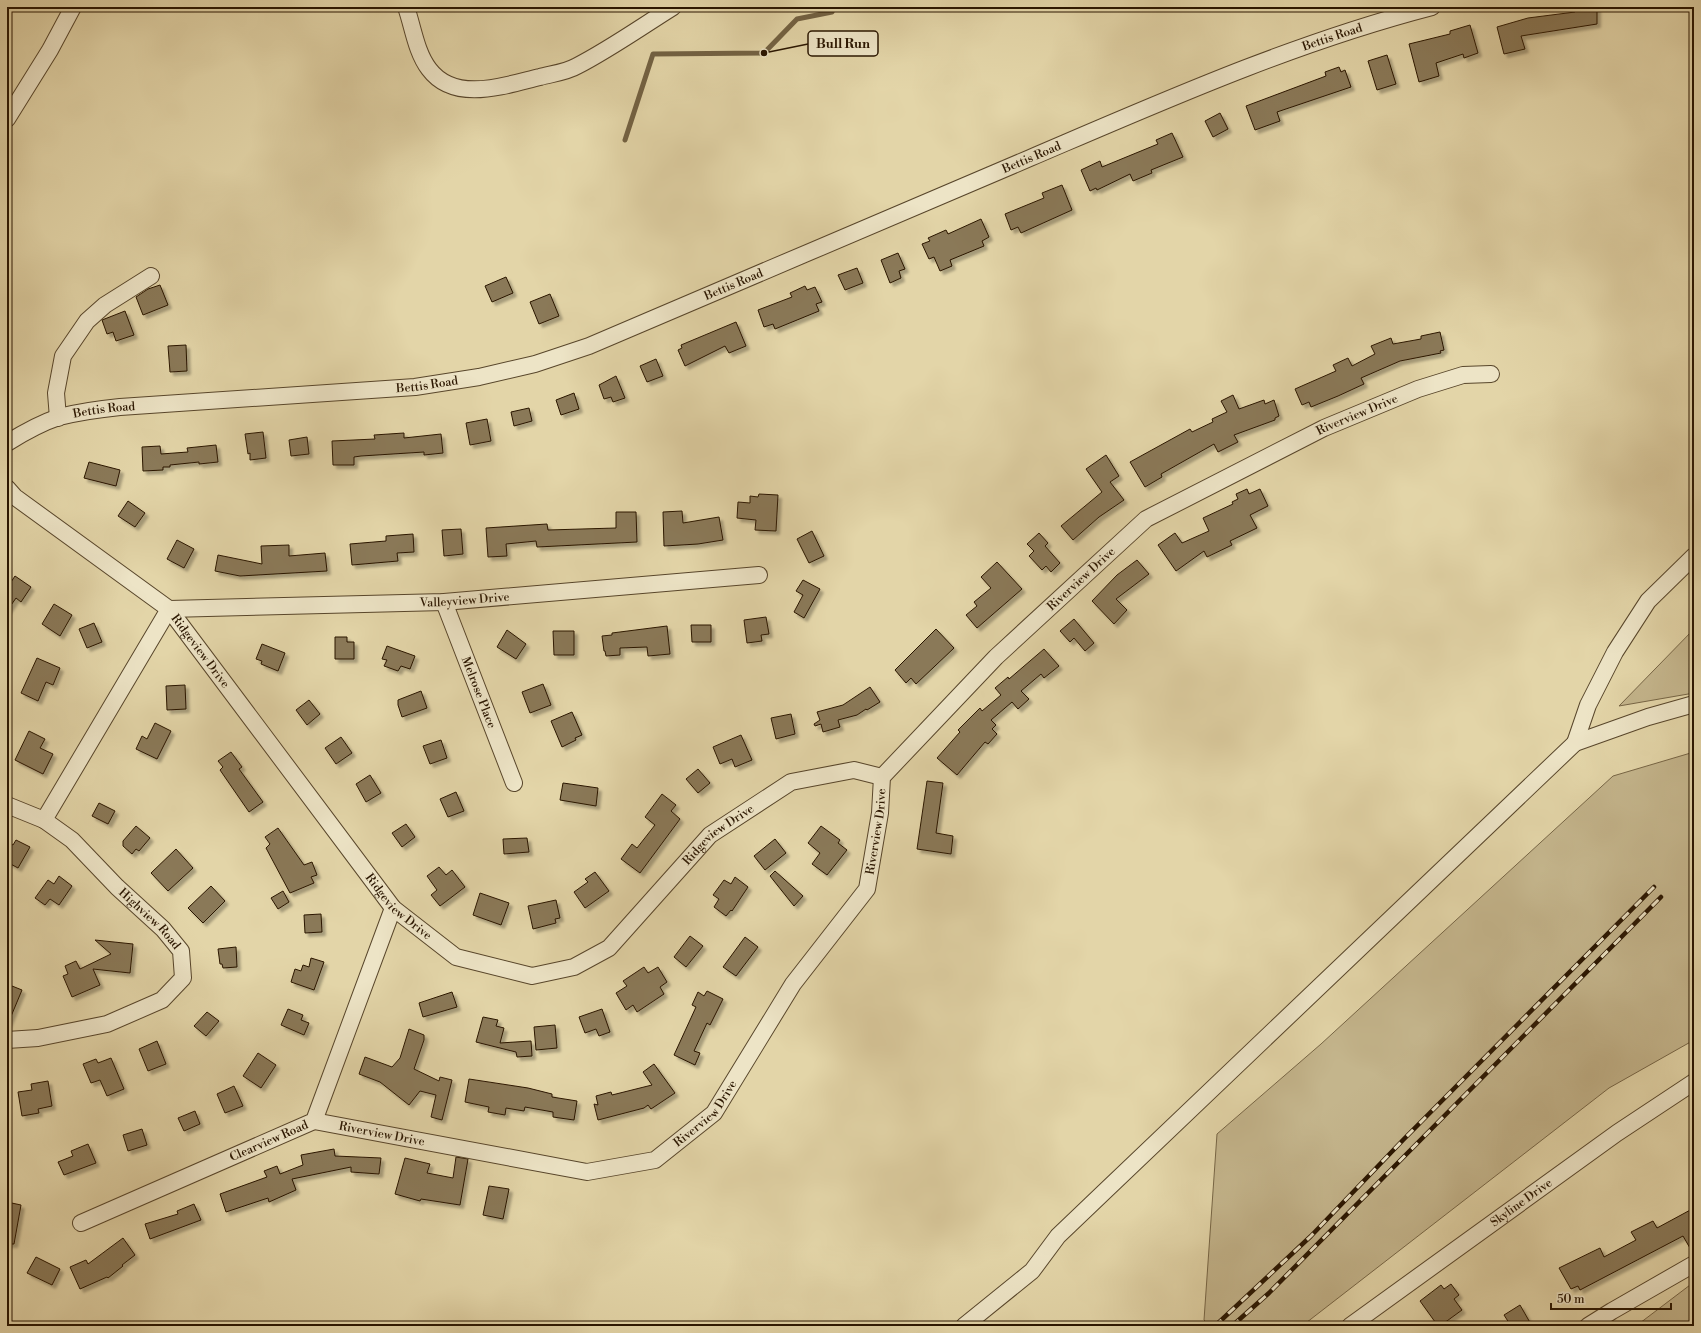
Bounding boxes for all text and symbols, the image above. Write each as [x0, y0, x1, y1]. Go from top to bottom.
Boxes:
street label: Bettis Road [1299, 20, 1364, 55]
callout: Bull Run [808, 31, 878, 56]
text: Bull Run [816, 36, 870, 52]
street label: Bettis Road [999, 139, 1064, 177]
street label: Bettis Road [701, 266, 766, 304]
street label: Bettis Road [394, 373, 459, 396]
street label: Riverview Drive [1314, 391, 1400, 439]
street label: Bettis Road [71, 399, 136, 422]
street label: Riverview Drive [1044, 544, 1118, 614]
street label: Valleyview Drive [419, 589, 510, 611]
street label: Ridgeview Drive [168, 611, 233, 691]
street label: Melrose Place [458, 655, 499, 731]
street label: Riverview Drive [863, 788, 889, 876]
street label: Ridgeview Drive [680, 801, 757, 869]
street label: Ridgeview Drive [362, 871, 435, 943]
street label: Highview Road [115, 885, 184, 953]
street label: Riverview Drive [671, 1077, 740, 1150]
street label: Clearview Road [227, 1117, 311, 1165]
street label: Riverview Drive [338, 1119, 426, 1150]
street label: Skyline Drive [1487, 1175, 1555, 1230]
scale bar [1551, 1285, 1671, 1311]
text: 50 m [1557, 1292, 1585, 1307]

